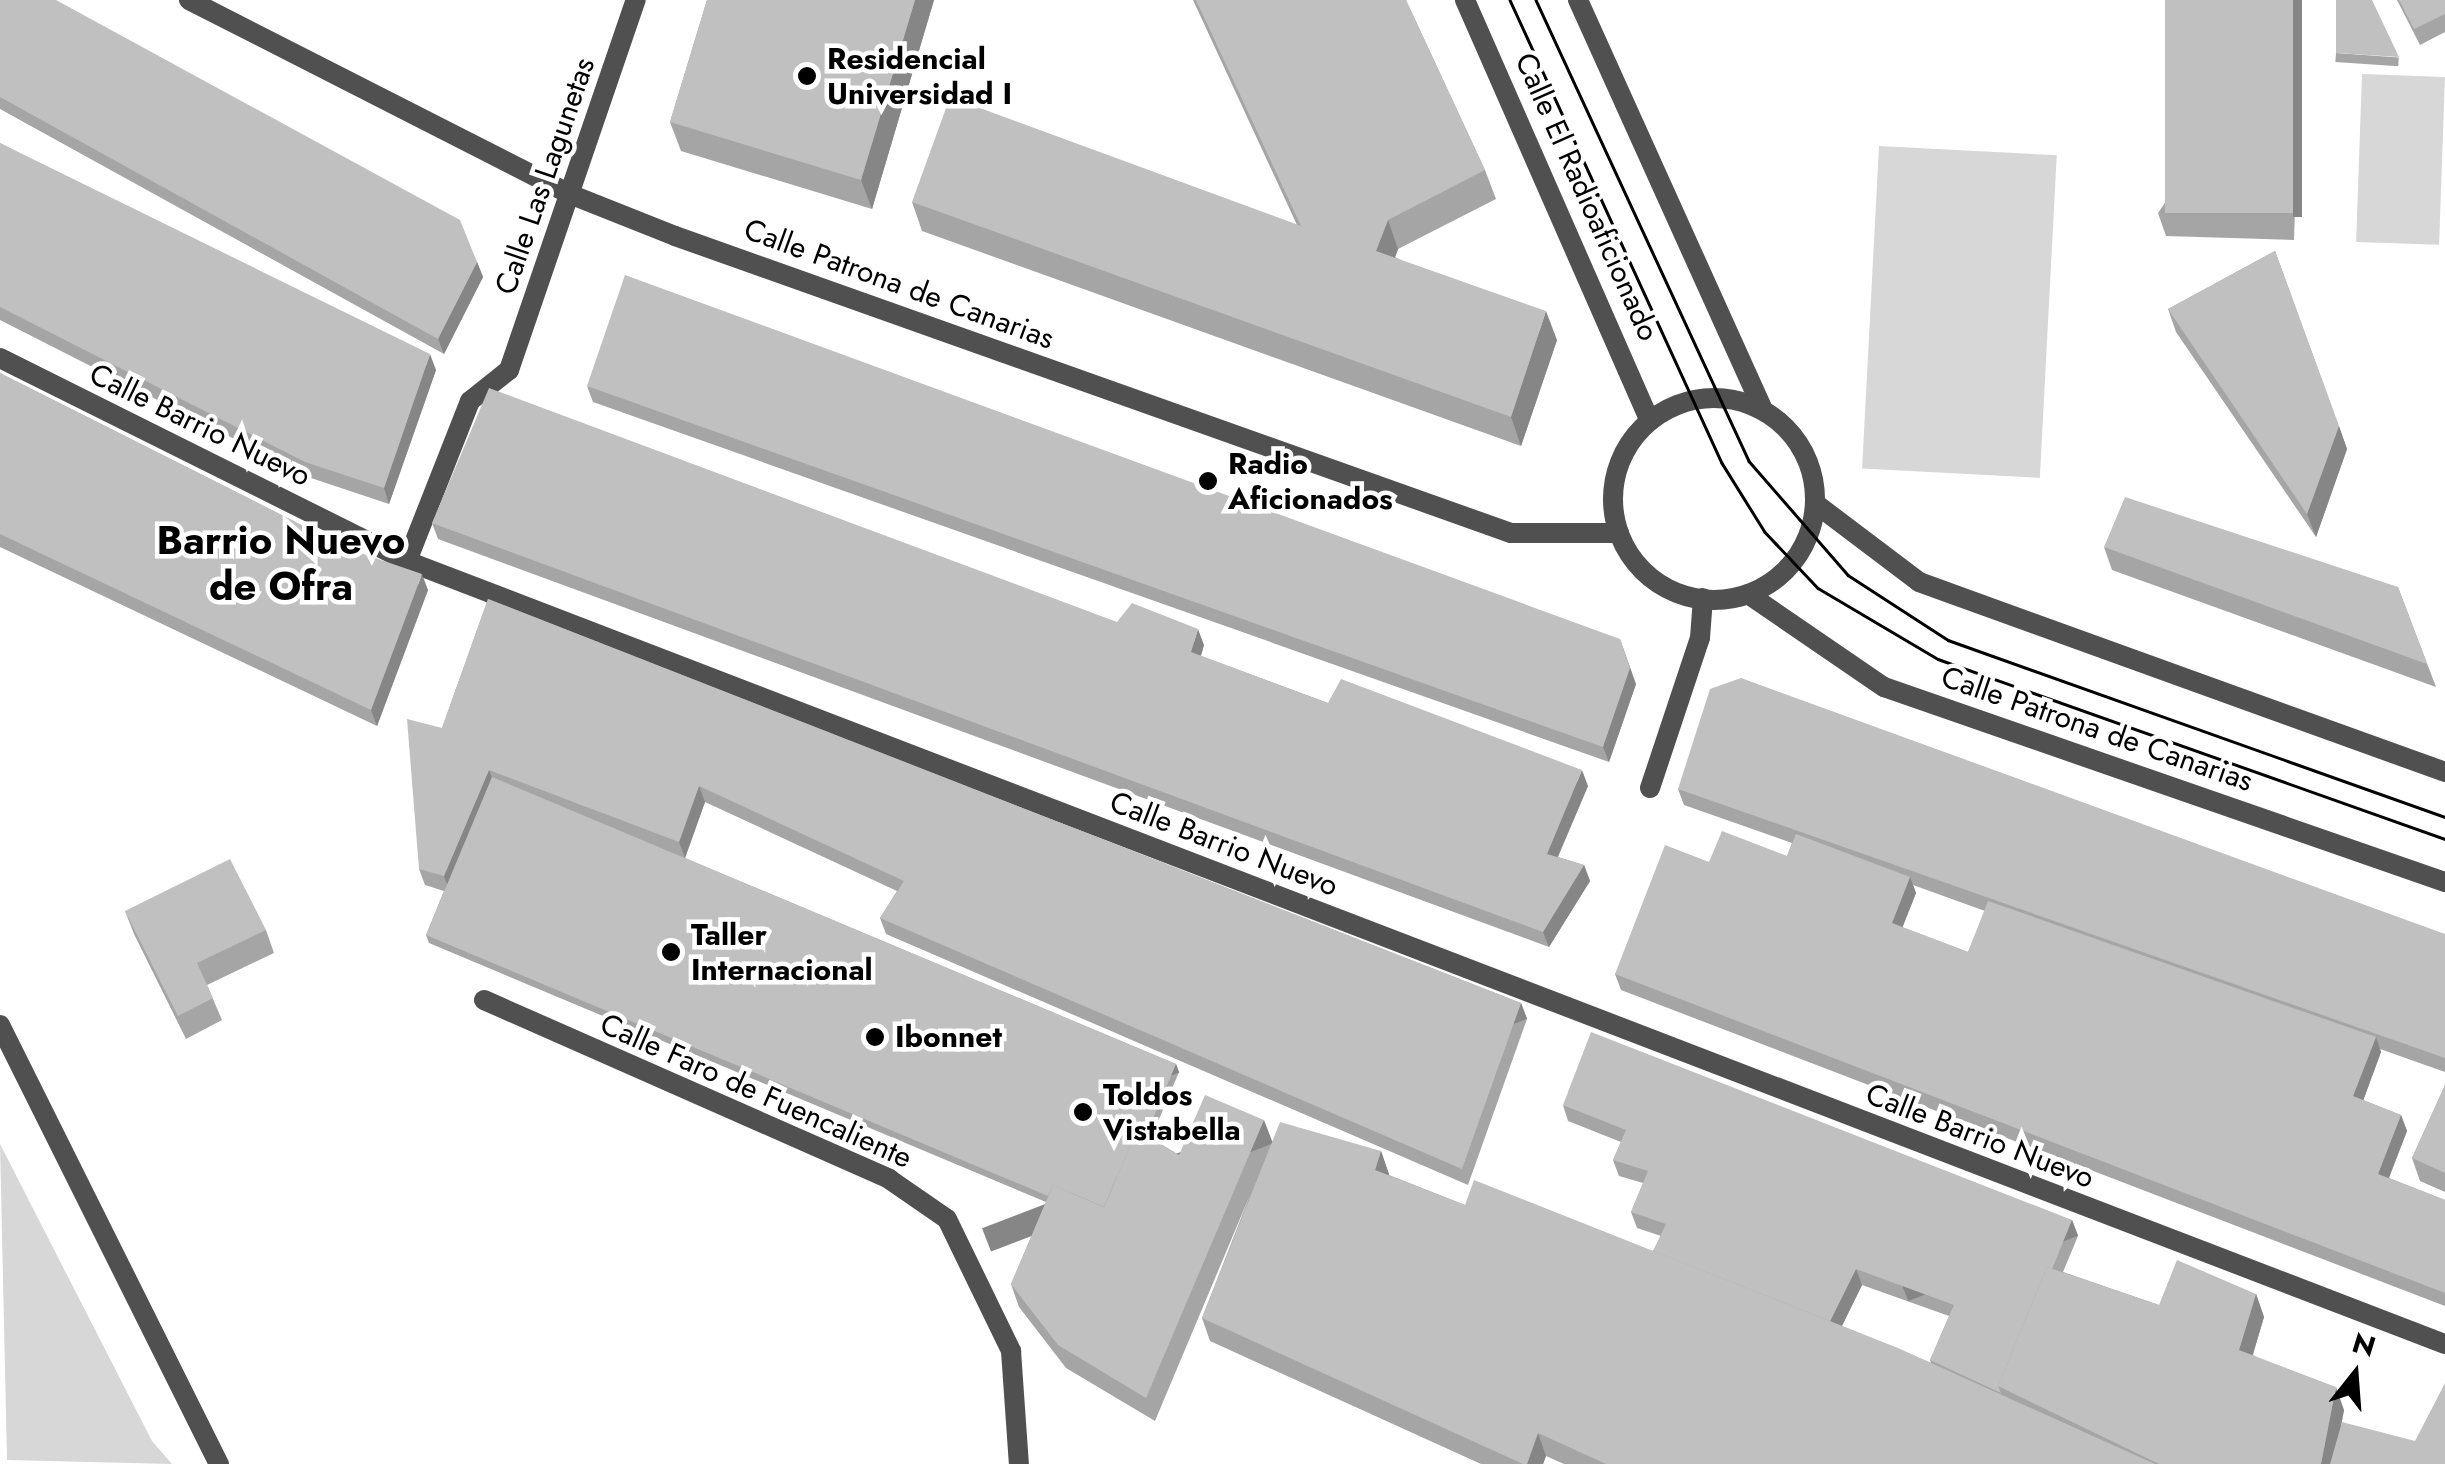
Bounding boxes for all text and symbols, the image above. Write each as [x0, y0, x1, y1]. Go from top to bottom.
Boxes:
place label: Residencial Universidad I [827, 41, 1012, 112]
street label: Calle El Radioaficionado [1507, 48, 1667, 346]
street label: Calle Las Lagunetas [488, 53, 602, 299]
marker: Residencial Universidad I [796, 65, 818, 87]
street label: Calle Patrona de Canarias [739, 211, 1059, 357]
street label: Calle Barrio Nuevo [84, 356, 316, 494]
place label: Radio Aficionados [1228, 446, 1393, 516]
marker: Radio Aficionados [1197, 470, 1219, 492]
district label: Barrio Nuevo de Ofra [157, 516, 405, 610]
street label: Calle Patrona de Canarias [1936, 659, 2258, 799]
street label: Calle Barrio Nuevo [1105, 784, 1343, 904]
place label: Taller Internacional [691, 917, 873, 988]
marker: Taller Internacional [660, 941, 682, 963]
street label: Calle Faro de Fuencaliente [595, 1006, 917, 1176]
place label: Ibonnet [895, 1019, 1002, 1055]
marker: Ibonnet [864, 1026, 886, 1048]
street label: Calle Barrio Nuevo [1861, 1076, 2099, 1196]
place label: Toldos Vistabella [1103, 1077, 1241, 1148]
marker: Toldos Vistabella [1072, 1101, 1094, 1123]
text: N [2347, 1322, 2381, 1368]
north arrow [2305, 1324, 2405, 1424]

